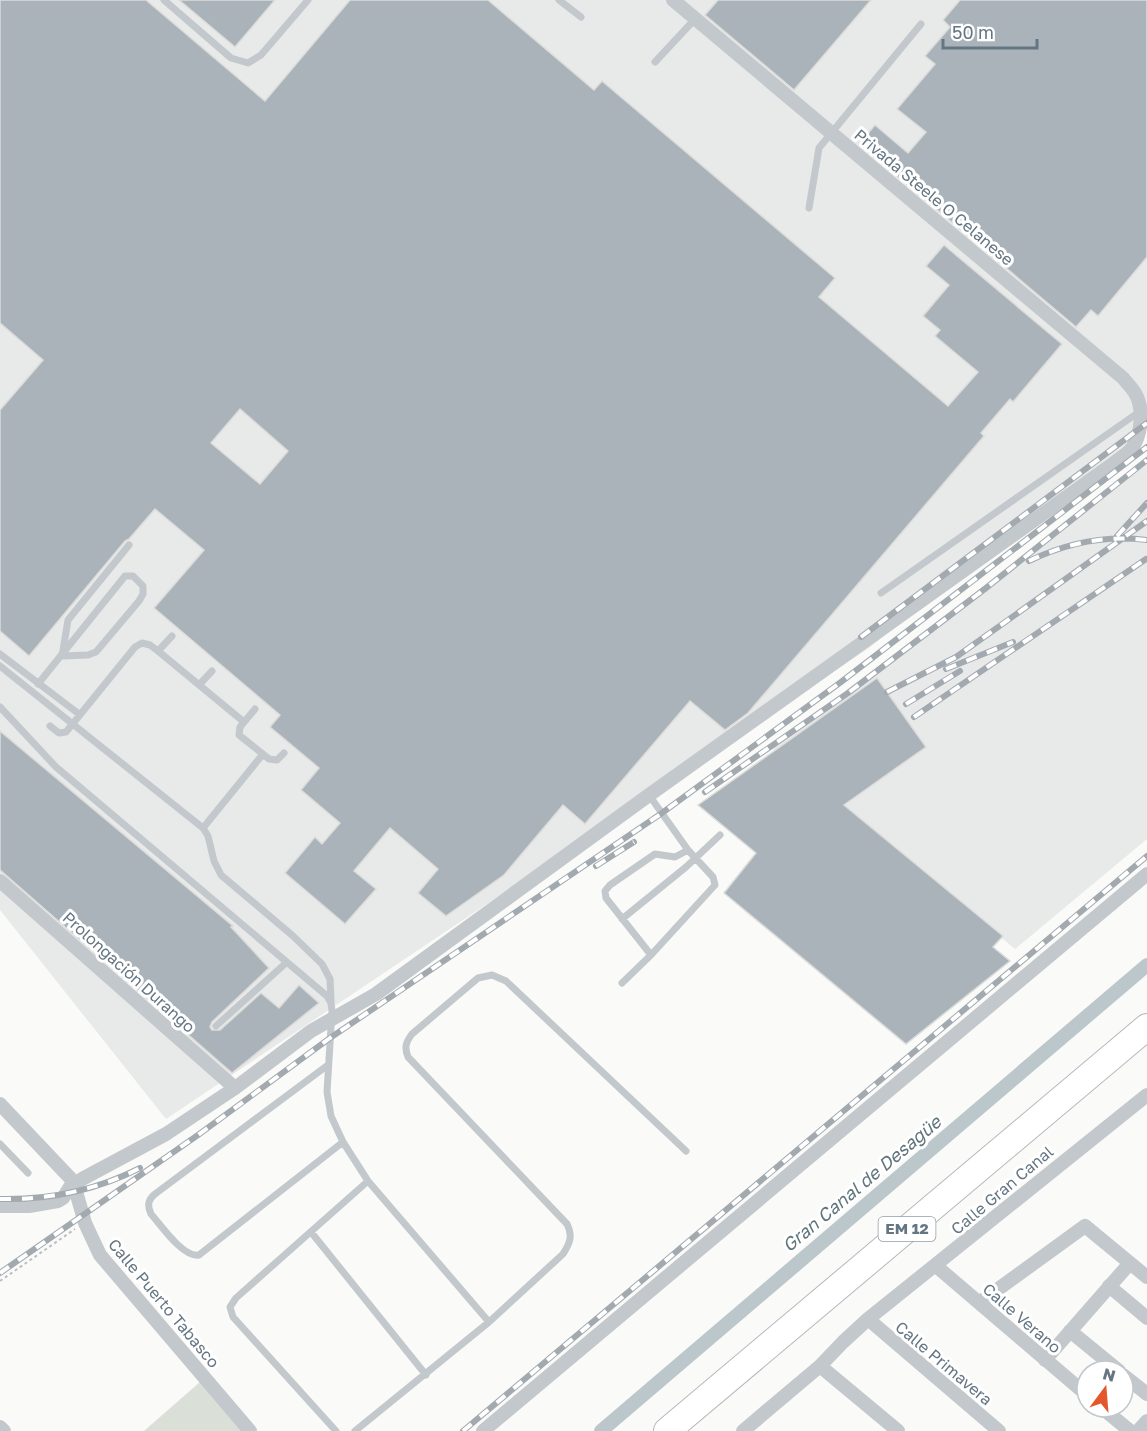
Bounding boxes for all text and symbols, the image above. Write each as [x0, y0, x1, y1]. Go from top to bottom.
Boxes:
scale bar [943, 12, 1038, 50]
text: 50 m [952, 21, 994, 43]
street label: Privada Steele O Celanese [850, 125, 1018, 269]
street label: Prolongación Durango [59, 907, 199, 1037]
water label: Gran Canal de Desagüe [778, 1109, 946, 1256]
street label: Calle Gran Canal [947, 1141, 1057, 1239]
road number: EM 12 [878, 1217, 936, 1241]
street label: Calle Puerto Tabasco [104, 1234, 224, 1372]
street label: Calle Verano [979, 1279, 1065, 1357]
street label: Calle Primavera [892, 1317, 996, 1409]
north arrow [1075, 1359, 1135, 1419]
text: N [1101, 1363, 1118, 1386]

